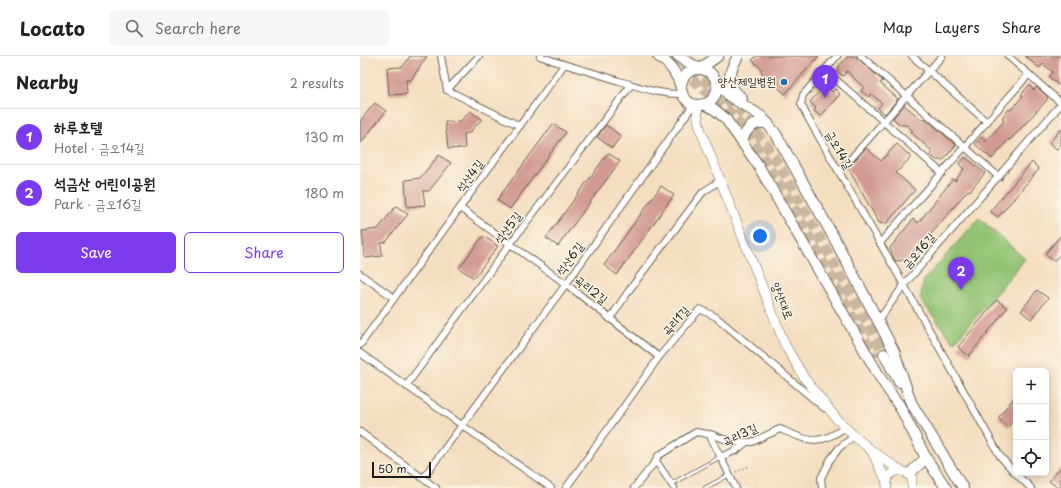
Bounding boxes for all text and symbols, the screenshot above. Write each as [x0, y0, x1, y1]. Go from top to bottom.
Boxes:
search box [109, 10, 389, 46]
text: Locato [20, 14, 85, 42]
text: Search here [155, 16, 241, 39]
icon: search [123, 17, 145, 39]
text: Map [883, 17, 913, 38]
text: Layers [935, 17, 980, 38]
text: Share [1002, 17, 1041, 38]
pin: 1 [812, 65, 838, 98]
text: Nearby [16, 69, 78, 95]
place label: 양산제일병원 [718, 72, 776, 90]
text: 2 results [290, 73, 344, 92]
marker: 양산제일병원 [779, 77, 789, 87]
text: 하루호텔 [54, 115, 102, 138]
text: 1 [26, 127, 32, 146]
text: 130 m [305, 127, 344, 146]
street label: 금오14길 [821, 127, 858, 173]
text: Hotel · 금오14길 [54, 138, 145, 157]
street label: 석산4길 [451, 155, 488, 196]
text: 석금산 어린이공원 [54, 171, 155, 194]
text: 2 [24, 183, 34, 202]
text: 180 m [305, 183, 344, 202]
text: Park · 금오16길 [54, 194, 142, 213]
street label: 석산5길 [489, 207, 526, 247]
your location [750, 226, 770, 246]
street label: 금오16길 [897, 228, 939, 272]
button: Save [16, 232, 176, 273]
button: Share [184, 232, 344, 273]
street label: 석산6길 [551, 238, 588, 279]
pin: 2 [948, 257, 974, 290]
street label: 곡리2길 [571, 271, 612, 308]
street label: 양산대로 [767, 279, 799, 322]
street label: 곡리1길 [657, 301, 694, 339]
map controls [1013, 368, 1049, 476]
button: + [1013, 368, 1049, 404]
button: − [1013, 404, 1049, 440]
street label: 곡리3길 [719, 418, 760, 450]
button: locate [1013, 440, 1049, 476]
scale bar [372, 460, 431, 479]
text: 50 m [378, 460, 407, 477]

